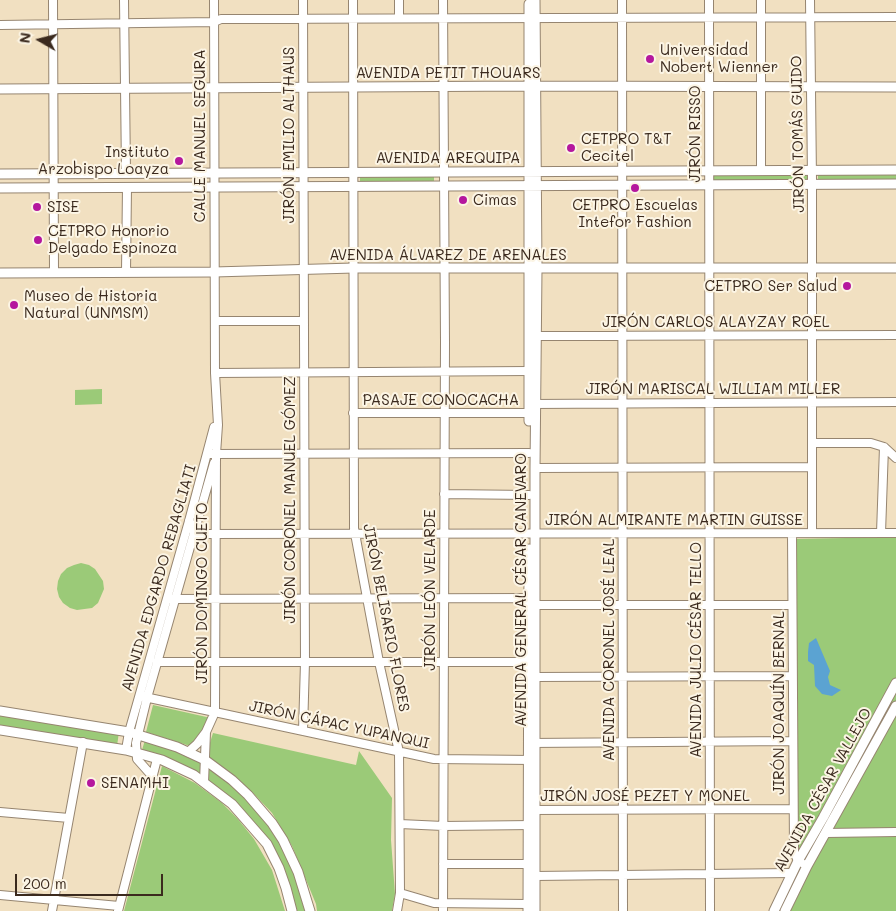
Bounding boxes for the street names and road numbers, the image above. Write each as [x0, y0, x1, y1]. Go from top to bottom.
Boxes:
street label: JIRÓN EMILIO ALTHAUS [280, 47, 298, 223]
street label: CALLE MANUEL SEGURA [191, 49, 209, 223]
street label: JIRÓN TOMÁS GUIDO [788, 55, 808, 213]
street label: AVENIDA PETIT THOUARS [356, 64, 540, 82]
street label: JIRÓN RISSO [686, 85, 704, 183]
street label: AVENIDA AREQUIPA [376, 149, 520, 167]
street label: AVENIDA ÁLVAREZ DE ARENALES [329, 246, 567, 264]
street label: JIRÓN CARLOS ALAYZAY ROEL [602, 313, 830, 331]
street label: JIRÓN CORONEL MANUEL GÓMEZ [281, 377, 299, 623]
street label: JIRÓN MARISCAL WILLIAM MILLER [586, 380, 840, 398]
street label: PASAJE CONOCACHA [363, 391, 519, 409]
street label: AVENIDA GENERAL CÉSAR CANEVARO [512, 453, 530, 727]
street label: AVENIDA EDGARDO REBAGLIATI [118, 462, 200, 694]
street label: JIRÓN DOMINGO CUETO [193, 502, 211, 684]
street label: JIRÓN LEÓN VELARDE [421, 509, 439, 671]
street label: JIRÓN ALMIRANTE MARTIN GUISSE [545, 511, 803, 529]
street label: JIRÓN BELISARIO FLORES [359, 523, 413, 713]
street label: AVENIDA CORONEL JOSÉ LEAL [600, 539, 618, 761]
street label: AVENIDA JULIO CÉSAR TELLO [687, 542, 705, 758]
street label: JIRÓN JOAQUÍN BERNAL [770, 611, 788, 795]
street label: JIRÓN CÁPAC YUPANQUI [247, 697, 431, 753]
street label: AVENIDA CÉSAR VALLEJO [770, 705, 876, 875]
street label: JIRÓN JOSÉ PEZET Y MONEL [540, 787, 750, 805]

